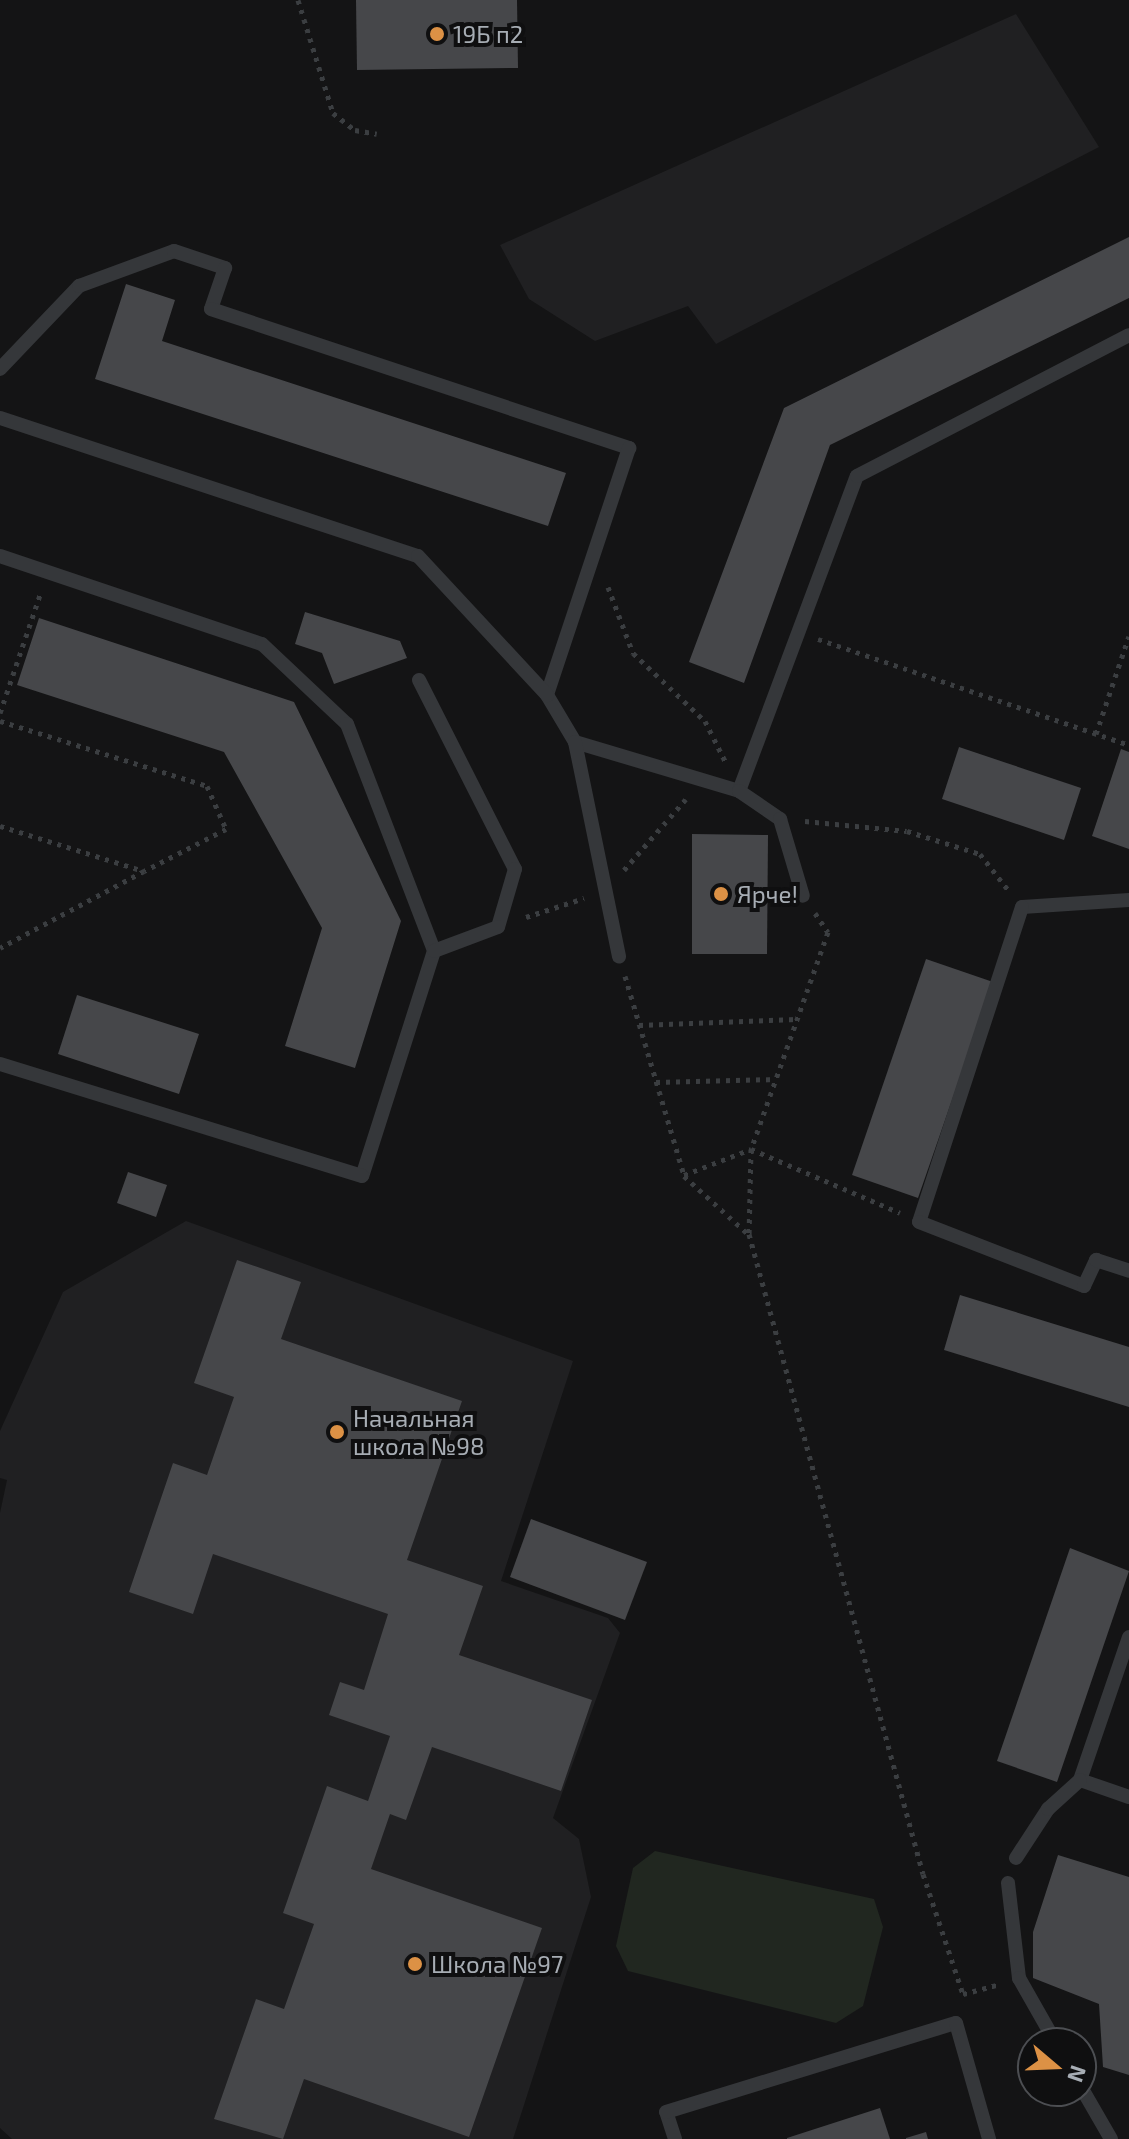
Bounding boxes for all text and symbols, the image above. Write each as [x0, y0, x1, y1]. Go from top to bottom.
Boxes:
place label: 19Б п2 [453, 20, 523, 48]
marker: 19Б п2 [428, 25, 446, 43]
place label: Ярче! [737, 880, 798, 908]
marker: Ярче! [712, 885, 730, 903]
place label: Начальная школа №98 [353, 1404, 485, 1460]
marker: Начальная школа №98 [328, 1423, 346, 1441]
place label: Школа №97 [431, 1950, 563, 1978]
marker: Школа №97 [406, 1955, 424, 1973]
north arrow [1017, 2027, 1097, 2107]
text: N [1063, 2062, 1093, 2086]

